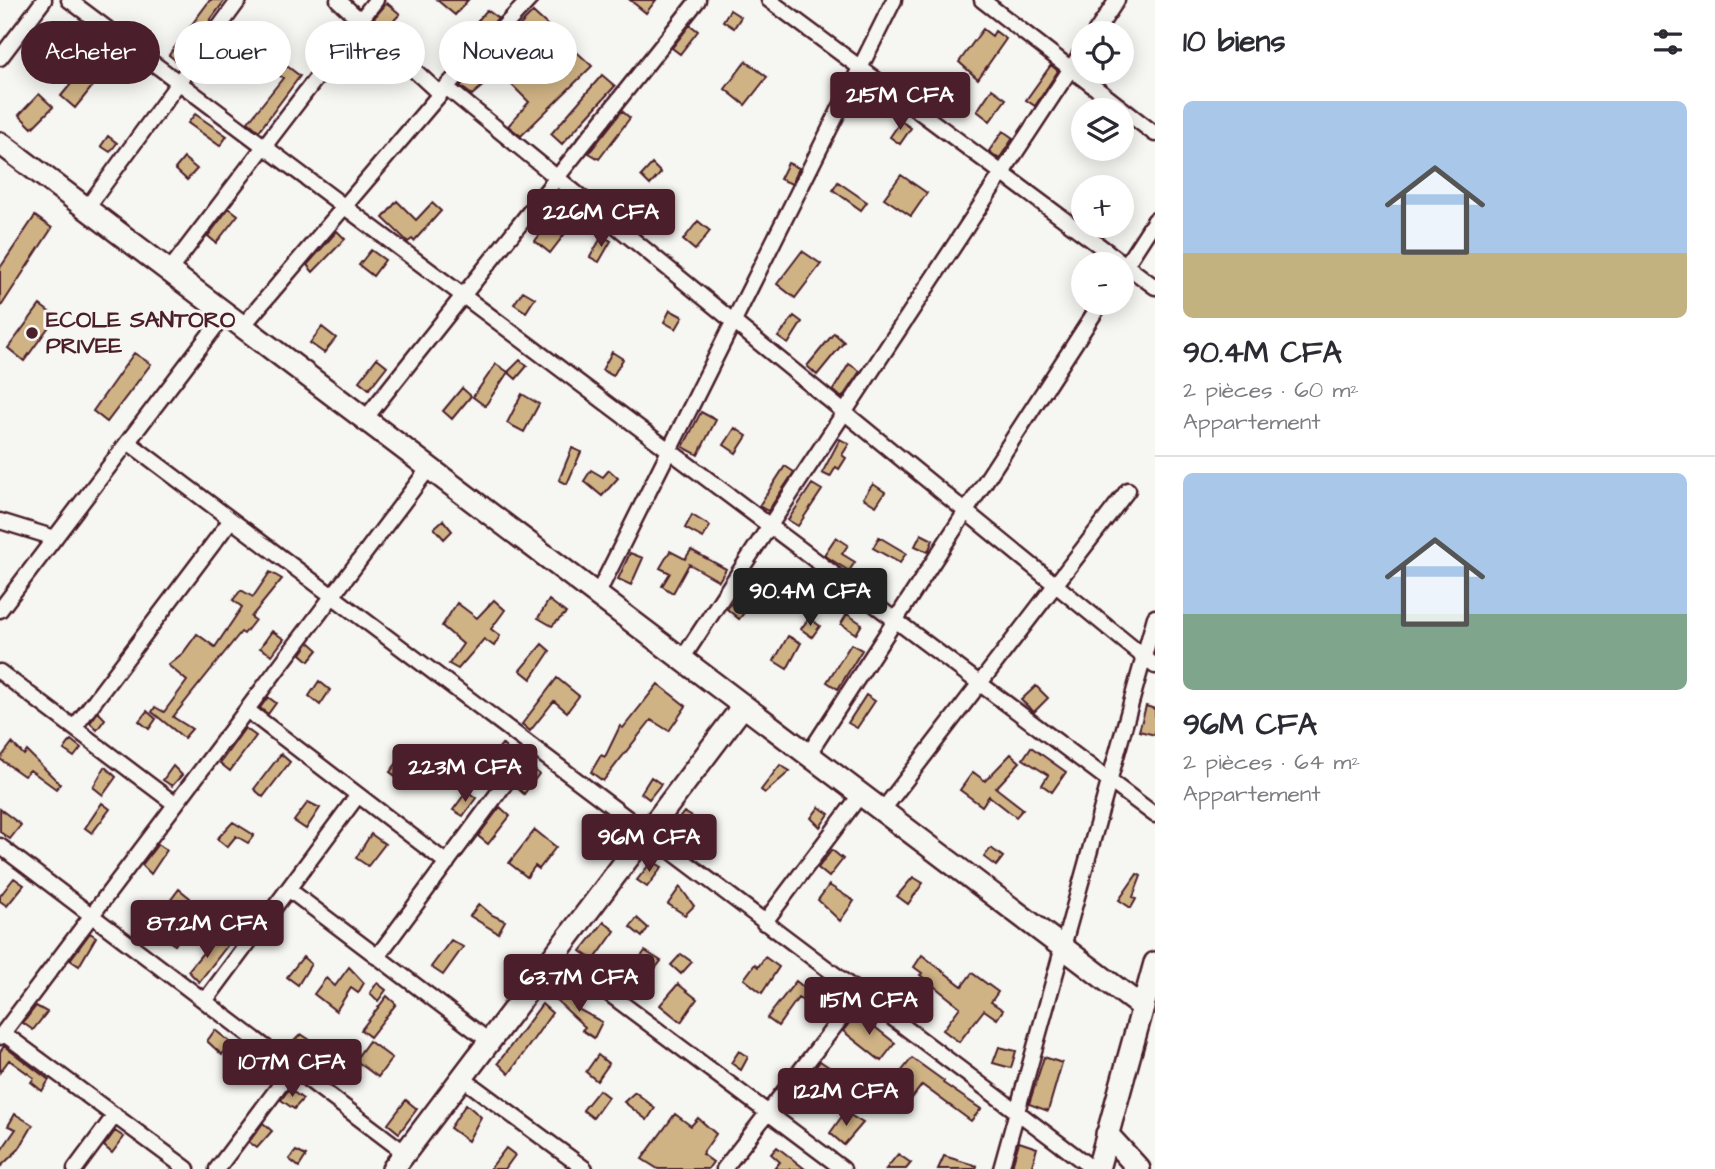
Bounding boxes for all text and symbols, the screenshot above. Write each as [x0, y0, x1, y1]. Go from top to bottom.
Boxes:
chip: Acheter [21, 21, 160, 84]
chip: Louer [174, 21, 291, 84]
chip: Filtres [305, 21, 425, 84]
chip: Nouveau [439, 21, 577, 84]
map controls [1071, 21, 1134, 315]
button: locate [1071, 21, 1134, 84]
text: 10 biens [1183, 21, 1285, 63]
icon: filters [1649, 23, 1687, 61]
pin: 215M CFA [828, 72, 972, 132]
text: 215M CFA [846, 79, 954, 111]
button: layers [1071, 98, 1134, 161]
icon: home [1372, 147, 1498, 273]
button: + [1071, 175, 1134, 238]
pin: 226M CFA [529, 190, 673, 249]
text: 226M CFA [543, 196, 659, 228]
button: − [1071, 252, 1134, 315]
place label: ECOLE SANTORO PRIVEE [46, 304, 236, 362]
marker: ECOLE SANTORO PRIVEE [24, 325, 40, 341]
text: 90.4M CFA [1183, 332, 1342, 374]
text: 2 pièces · 60 m² [1183, 374, 1359, 406]
text: Appartement [1183, 406, 1321, 438]
icon: home [1372, 519, 1498, 645]
pin: 90.4M CFA [730, 568, 890, 628]
text: 90.4M CFA [749, 575, 871, 607]
text: 96M CFA [1183, 704, 1317, 746]
pin: 223M CFA [393, 744, 537, 804]
text: 2 pièces · 64 m² [1183, 746, 1360, 778]
text: 223M CFA [408, 751, 522, 783]
text: Appartement [1183, 778, 1321, 810]
pin: 96M CFA [584, 814, 714, 874]
text: 96M CFA [598, 821, 700, 853]
pin: 87.2M CFA [127, 900, 287, 960]
text: 87.2M CFA [147, 907, 267, 939]
pin: 63.7M CFA [499, 954, 659, 1014]
text: 63.7M CFA [520, 961, 638, 993]
pin: 115M CFA [797, 978, 941, 1037]
text: 115M CFA [820, 984, 918, 1016]
pin: 107M CFA [220, 1040, 364, 1099]
text: 107M CFA [239, 1046, 345, 1078]
pin: 122M CFA [774, 1068, 918, 1128]
text: 122M CFA [794, 1075, 898, 1107]

